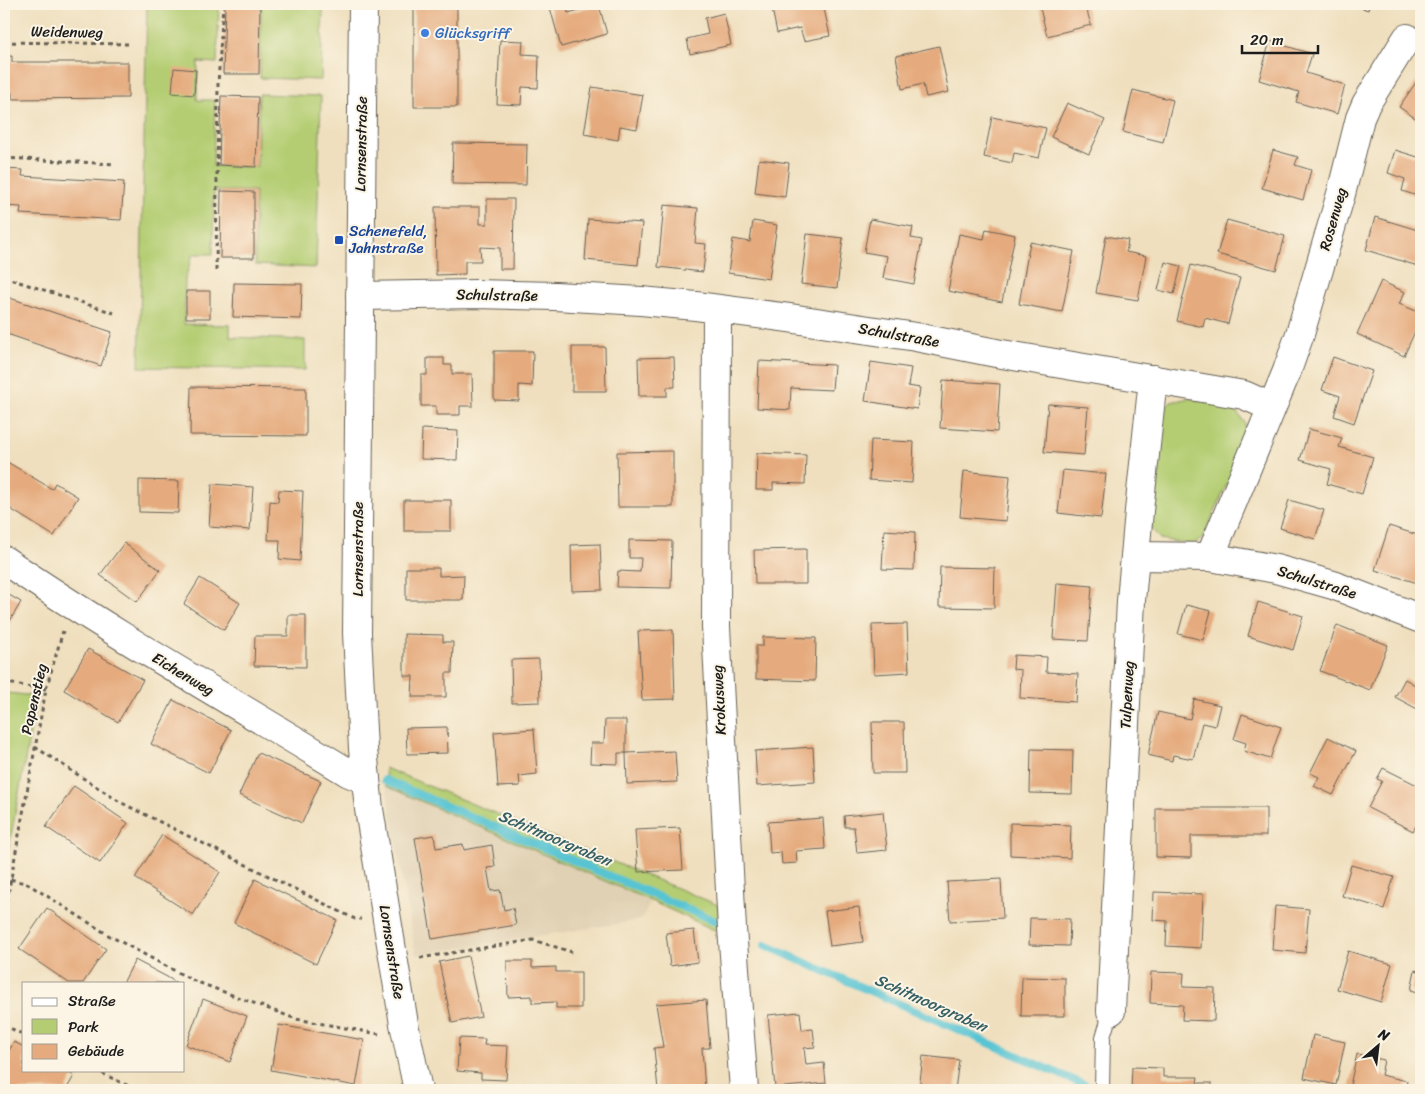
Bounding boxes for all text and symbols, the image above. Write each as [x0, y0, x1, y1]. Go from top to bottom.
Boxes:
street label: Weidenweg [31, 18, 104, 46]
place label: Glücksgriff [435, 20, 513, 46]
scale bar [1242, 22, 1319, 54]
marker: Glücksgriff [419, 27, 431, 39]
text: 20 m [1250, 27, 1284, 53]
street label: Lornsenstraße [347, 96, 375, 192]
street label: Rosenweg [1312, 184, 1355, 254]
place label: Schenefeld, Jahnstraße [348, 218, 427, 261]
marker: Schenefeld, Jahnstraße [333, 234, 345, 246]
street label: Schulstraße [456, 281, 538, 309]
street label: Schulstraße [856, 315, 942, 355]
street label: Lornsenstraße [345, 501, 371, 597]
street label: Schulstraße [1274, 558, 1360, 606]
street label: Eichenweg [147, 645, 220, 703]
street label: Papenstieg [13, 660, 55, 737]
street label: Tulpenweg [1112, 660, 1142, 730]
street label: Krokusweg [704, 664, 734, 736]
water label: Schitmoorgraben [494, 801, 618, 876]
street label: Lornsenstraße [372, 903, 412, 1001]
water label: Schitmoorgraben [870, 965, 994, 1042]
legend [22, 982, 185, 1072]
text: Straße [68, 988, 116, 1014]
text: Park [68, 1014, 99, 1040]
text: N [1373, 1021, 1394, 1048]
north arrow [1352, 1022, 1402, 1072]
text: Gebäude [68, 1038, 124, 1064]

